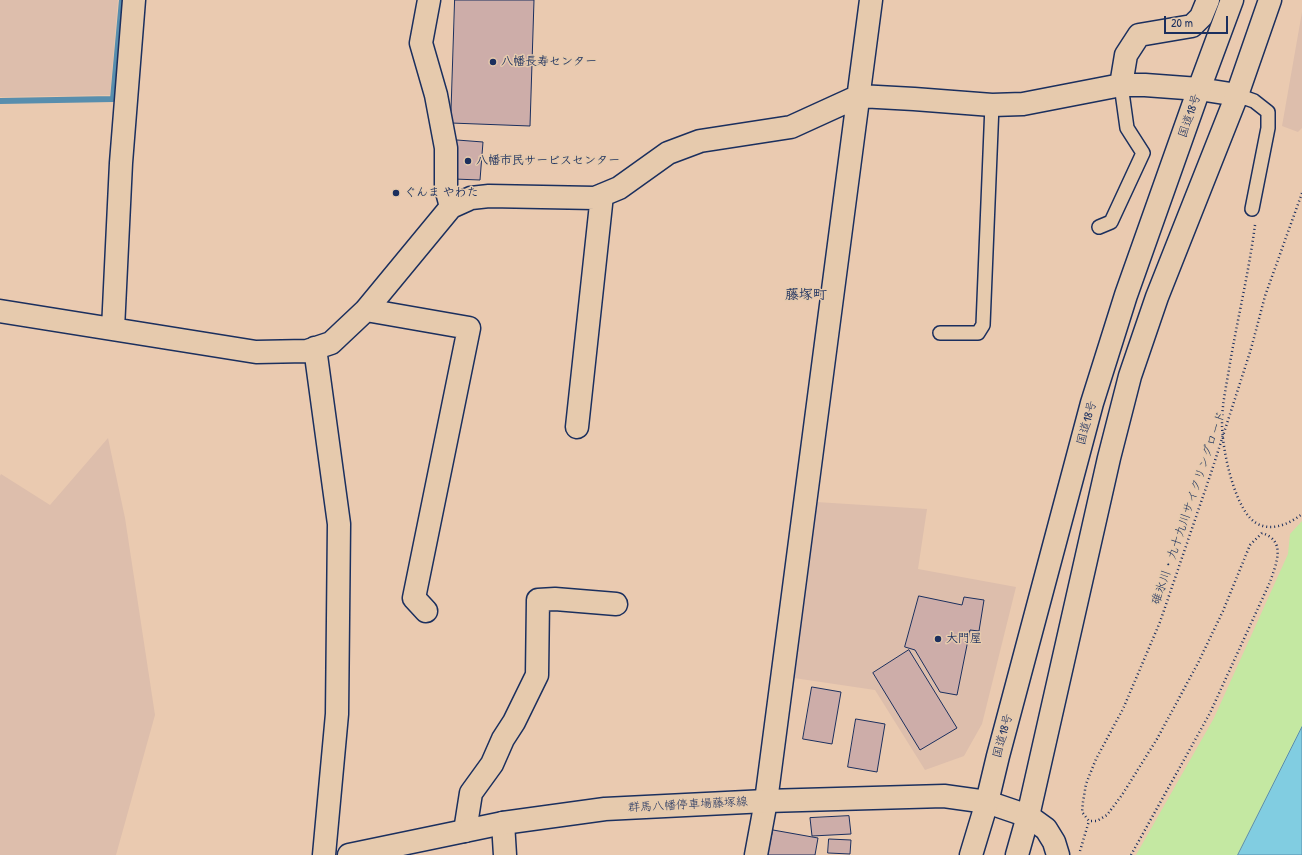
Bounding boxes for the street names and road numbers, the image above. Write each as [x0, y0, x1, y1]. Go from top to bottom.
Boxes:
street label: 国道18号 [1176, 92, 1204, 140]
street label: 国道18号 [1074, 399, 1100, 447]
street label: 碓氷川・九十九川サイクリングロード [1149, 409, 1229, 607]
street label: 国道18号 [990, 712, 1016, 760]
street label: 群馬八幡停車場藤塚線 [628, 795, 748, 815]

